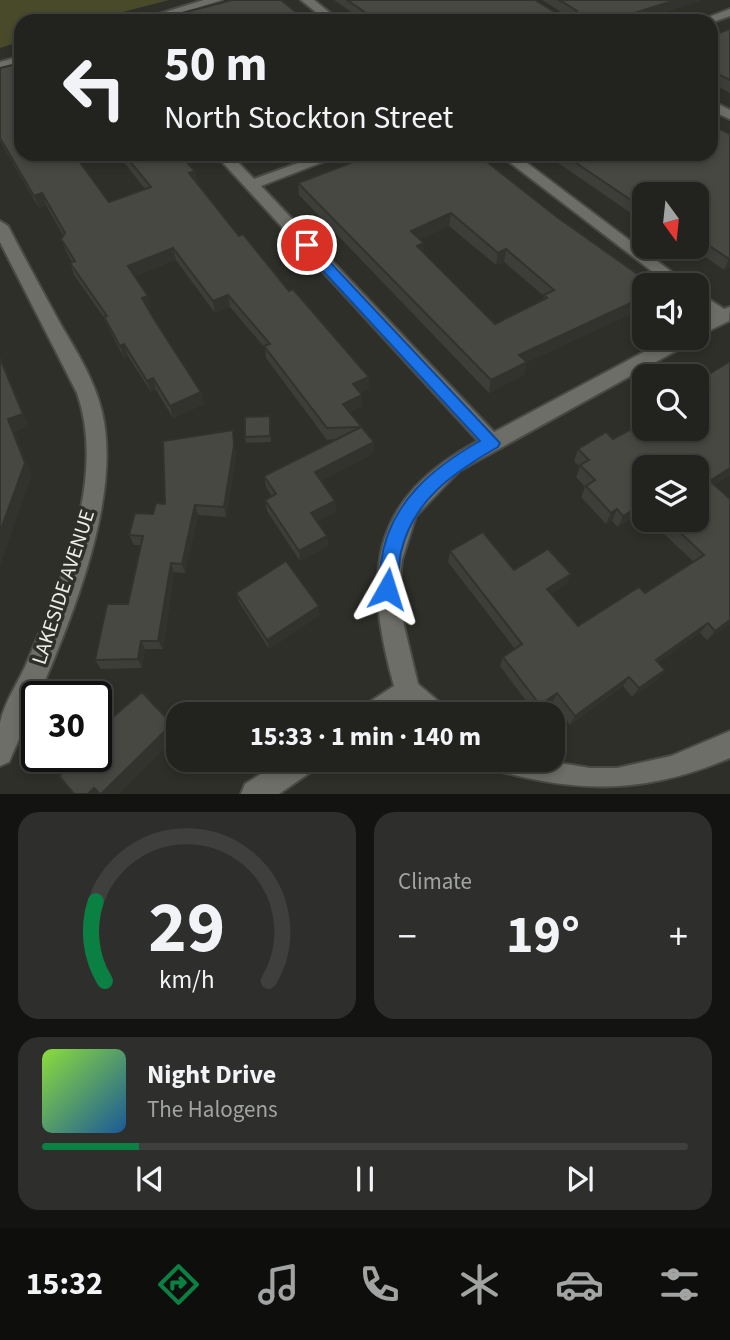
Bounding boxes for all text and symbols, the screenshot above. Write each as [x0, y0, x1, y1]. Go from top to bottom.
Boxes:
text: 50 m [164, 30, 268, 100]
icon: left [49, 42, 140, 133]
text: North Stockton Street [164, 95, 453, 141]
north arrow [632, 182, 709, 259]
map controls [632, 182, 709, 532]
pin [277, 215, 337, 275]
icon: arrive [288, 226, 326, 264]
button: sound [632, 273, 709, 350]
button: search [632, 364, 709, 441]
button: layers [632, 455, 709, 532]
street label: LAKESIDE AVENUE [24, 506, 102, 668]
position arrow [350, 552, 424, 626]
speed limit sign: 30 [21, 681, 112, 772]
text: 15:33 · 1 min · 140 m [250, 718, 481, 755]
text: Climate [398, 865, 472, 898]
text: 29 [149, 877, 225, 981]
text: 19° [506, 899, 580, 973]
text: − [398, 910, 417, 964]
text: + [669, 910, 688, 964]
text: km/h [159, 962, 215, 998]
text: Night Drive [147, 1056, 276, 1093]
text: The Halogens [147, 1093, 278, 1126]
icon: previous [131, 1160, 169, 1198]
icon: pause [346, 1160, 384, 1198]
icon: next [561, 1160, 599, 1198]
icon: directions [154, 1260, 203, 1309]
icon: music [254, 1260, 303, 1309]
icon: phone [355, 1260, 404, 1309]
icon: climate [455, 1260, 504, 1309]
icon: car [555, 1260, 604, 1309]
icon: filters [655, 1260, 704, 1309]
text: 15:32 [26, 1261, 103, 1307]

